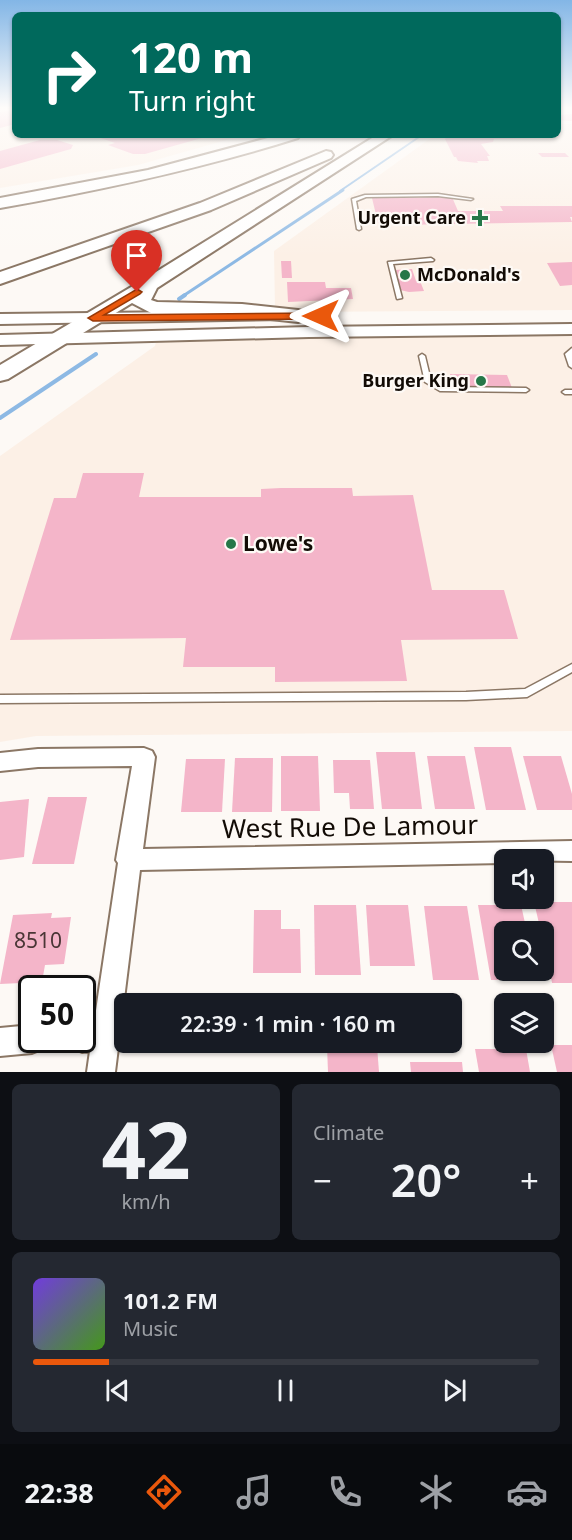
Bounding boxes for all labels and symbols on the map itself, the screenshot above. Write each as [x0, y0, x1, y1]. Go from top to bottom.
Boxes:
place label: Urgent Care [357, 205, 466, 229]
marker: Urgent Care [471, 209, 489, 227]
pin [111, 230, 162, 292]
place label: McDonald's [417, 262, 520, 286]
marker: McDonald's [398, 268, 412, 282]
position arrow [289, 284, 353, 348]
place label: Burger King [362, 368, 469, 392]
marker: Burger King [474, 374, 488, 388]
place label: Lowe's [243, 529, 313, 557]
marker: Lowe's [224, 537, 238, 551]
street label: West Rue De Lamour [222, 806, 479, 846]
house number: 8510 [14, 926, 62, 954]
speed limit sign: 50 [18, 975, 96, 1053]

